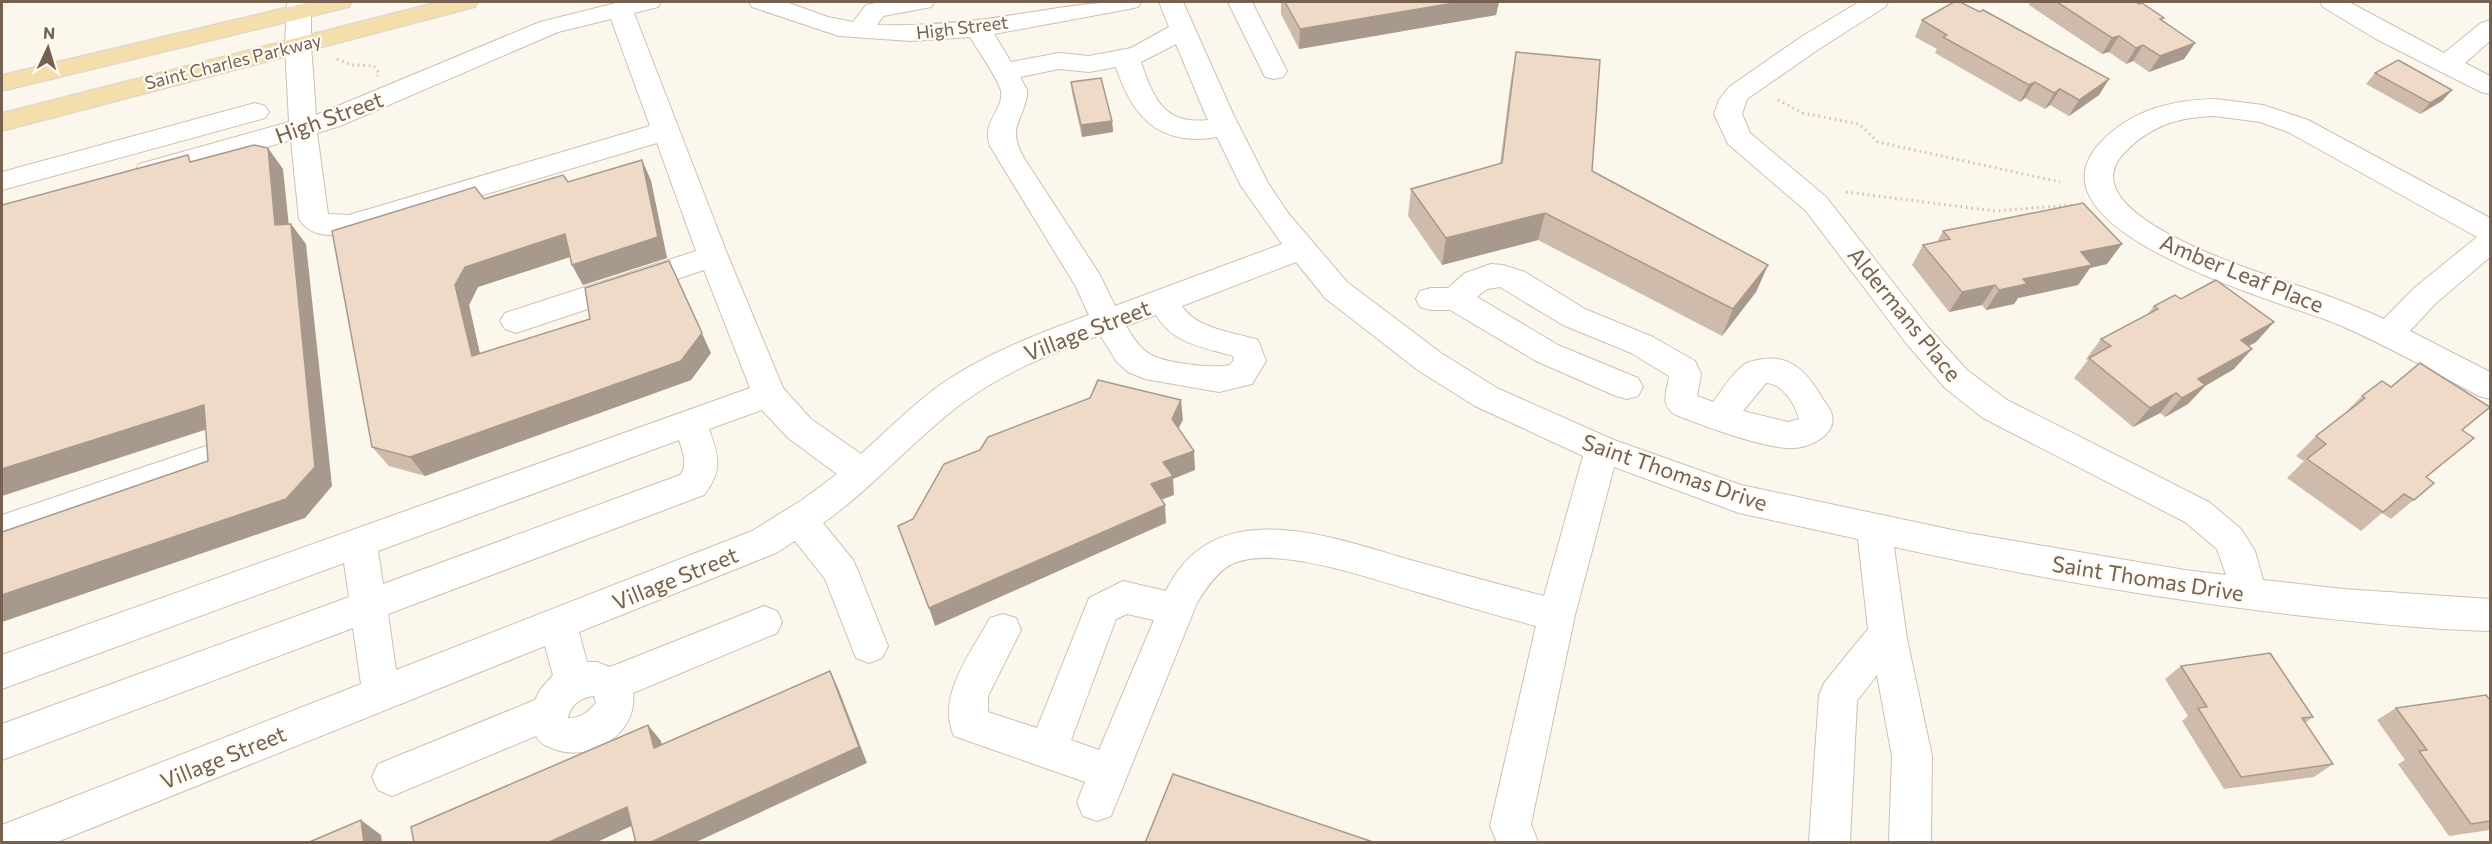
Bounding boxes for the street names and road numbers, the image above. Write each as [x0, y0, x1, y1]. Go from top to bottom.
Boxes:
street label: High Street [915, 10, 1009, 44]
street label: Saint Charles Parkway [142, 28, 324, 94]
street label: High Street [271, 85, 387, 149]
street label: Amber Leaf Place [2156, 228, 2328, 318]
street label: Aldermans Place [1843, 241, 1967, 387]
street label: Village Street [1020, 294, 1154, 366]
street label: Saint Thomas Drive [1579, 428, 1771, 516]
street label: Village Street [608, 541, 742, 615]
street label: Saint Thomas Drive [2050, 550, 2246, 606]
street label: Village Street [156, 720, 290, 794]

